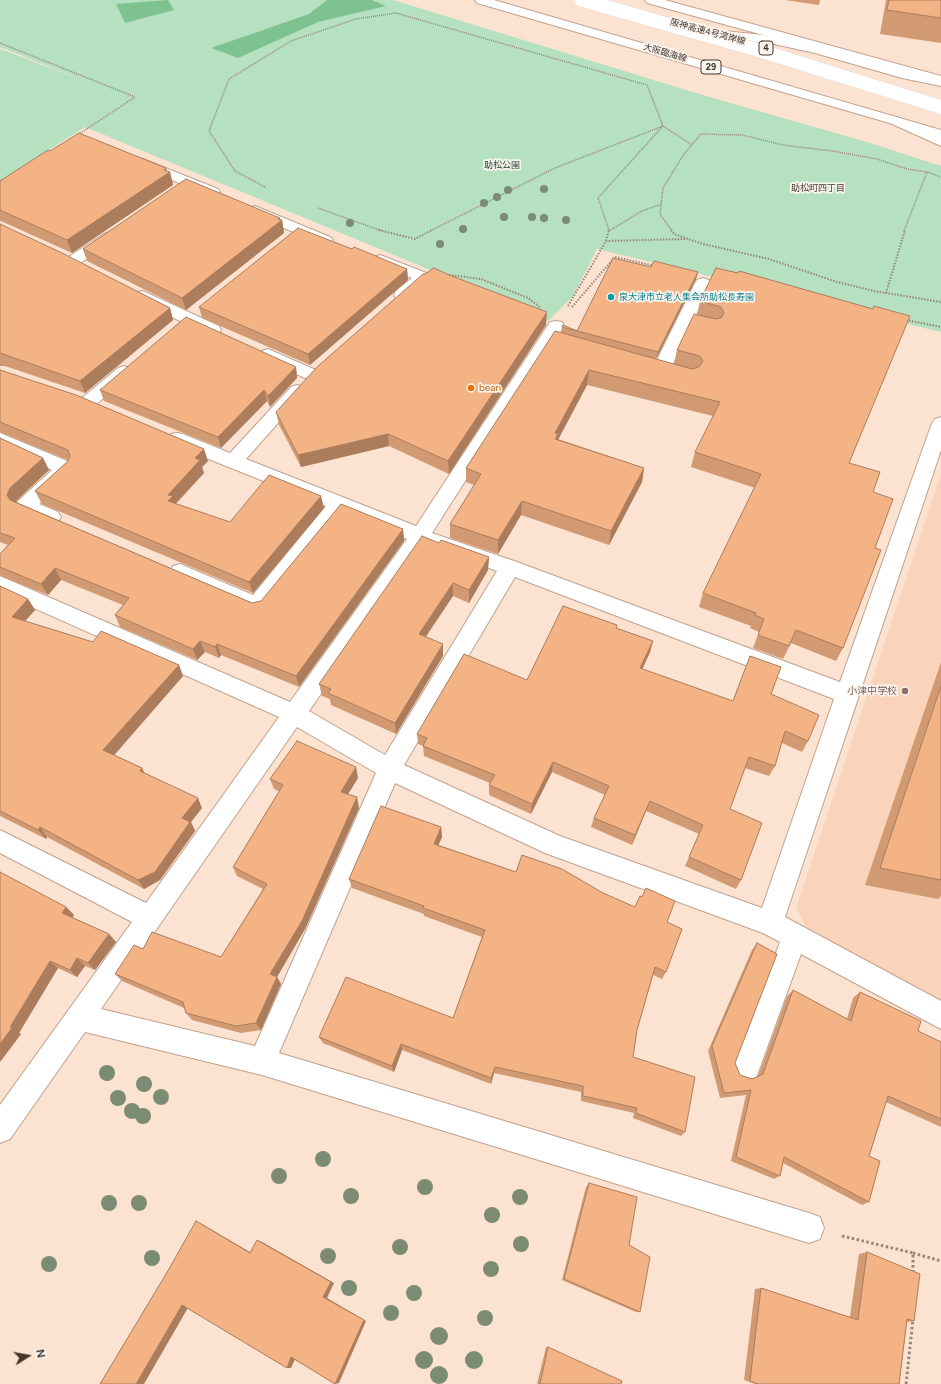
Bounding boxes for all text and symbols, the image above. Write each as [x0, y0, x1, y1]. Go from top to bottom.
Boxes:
street label: 阪神高速4号湾岸線 [669, 17, 747, 47]
road number: 4 [759, 41, 773, 55]
street label: 大阪臨海線 [642, 42, 688, 64]
road number: 29 [701, 60, 721, 74]
park label: 助松公園 [484, 160, 520, 170]
district label: 助松町四丁目 [791, 183, 845, 193]
marker: 泉大津市立老人集会所助松長寿園 [606, 292, 616, 302]
place label: 泉大津市立老人集会所助松長寿園 [619, 292, 754, 302]
place label: bean [479, 382, 501, 394]
marker: bean [466, 383, 476, 393]
place label: 小津中学校 [847, 685, 897, 697]
marker: 小津中学校 [900, 686, 910, 696]
north arrow [8, 1336, 48, 1376]
text: N [33, 1348, 47, 1359]

